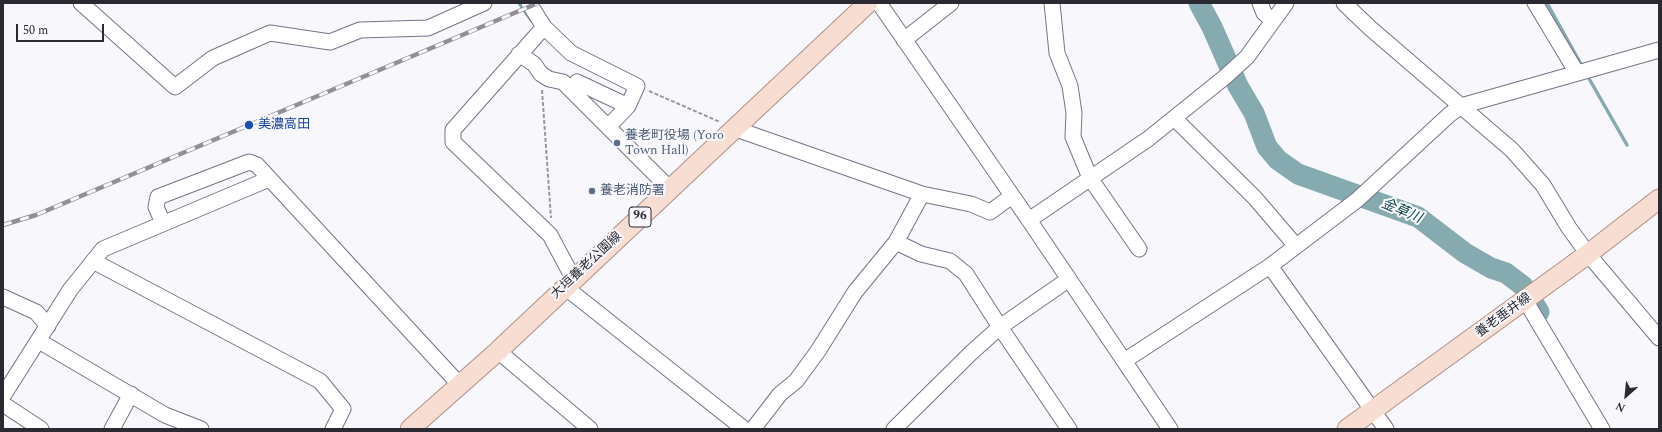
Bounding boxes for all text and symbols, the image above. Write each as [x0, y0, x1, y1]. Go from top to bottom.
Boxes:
scale bar [18, 16, 106, 42]
text: 50 m [23, 21, 48, 40]
place label: 美濃高田 [258, 117, 310, 133]
marker: 美濃高田 [243, 119, 255, 131]
place label: 養老町役場 (Yoro Town Hall) [625, 128, 724, 159]
marker: 養老町役場 (Yoro Town Hall) [612, 138, 622, 148]
place label: 養老消防署 [600, 183, 665, 199]
marker: 養老消防署 [587, 186, 597, 196]
water label: 金草川 [1378, 196, 1424, 228]
road number: 96 [629, 207, 651, 227]
street label: 大垣養老公園線 [548, 229, 626, 303]
street label: 養老垂井線 [1473, 291, 1535, 341]
north arrow [1606, 376, 1646, 416]
text: N [1612, 398, 1628, 417]

